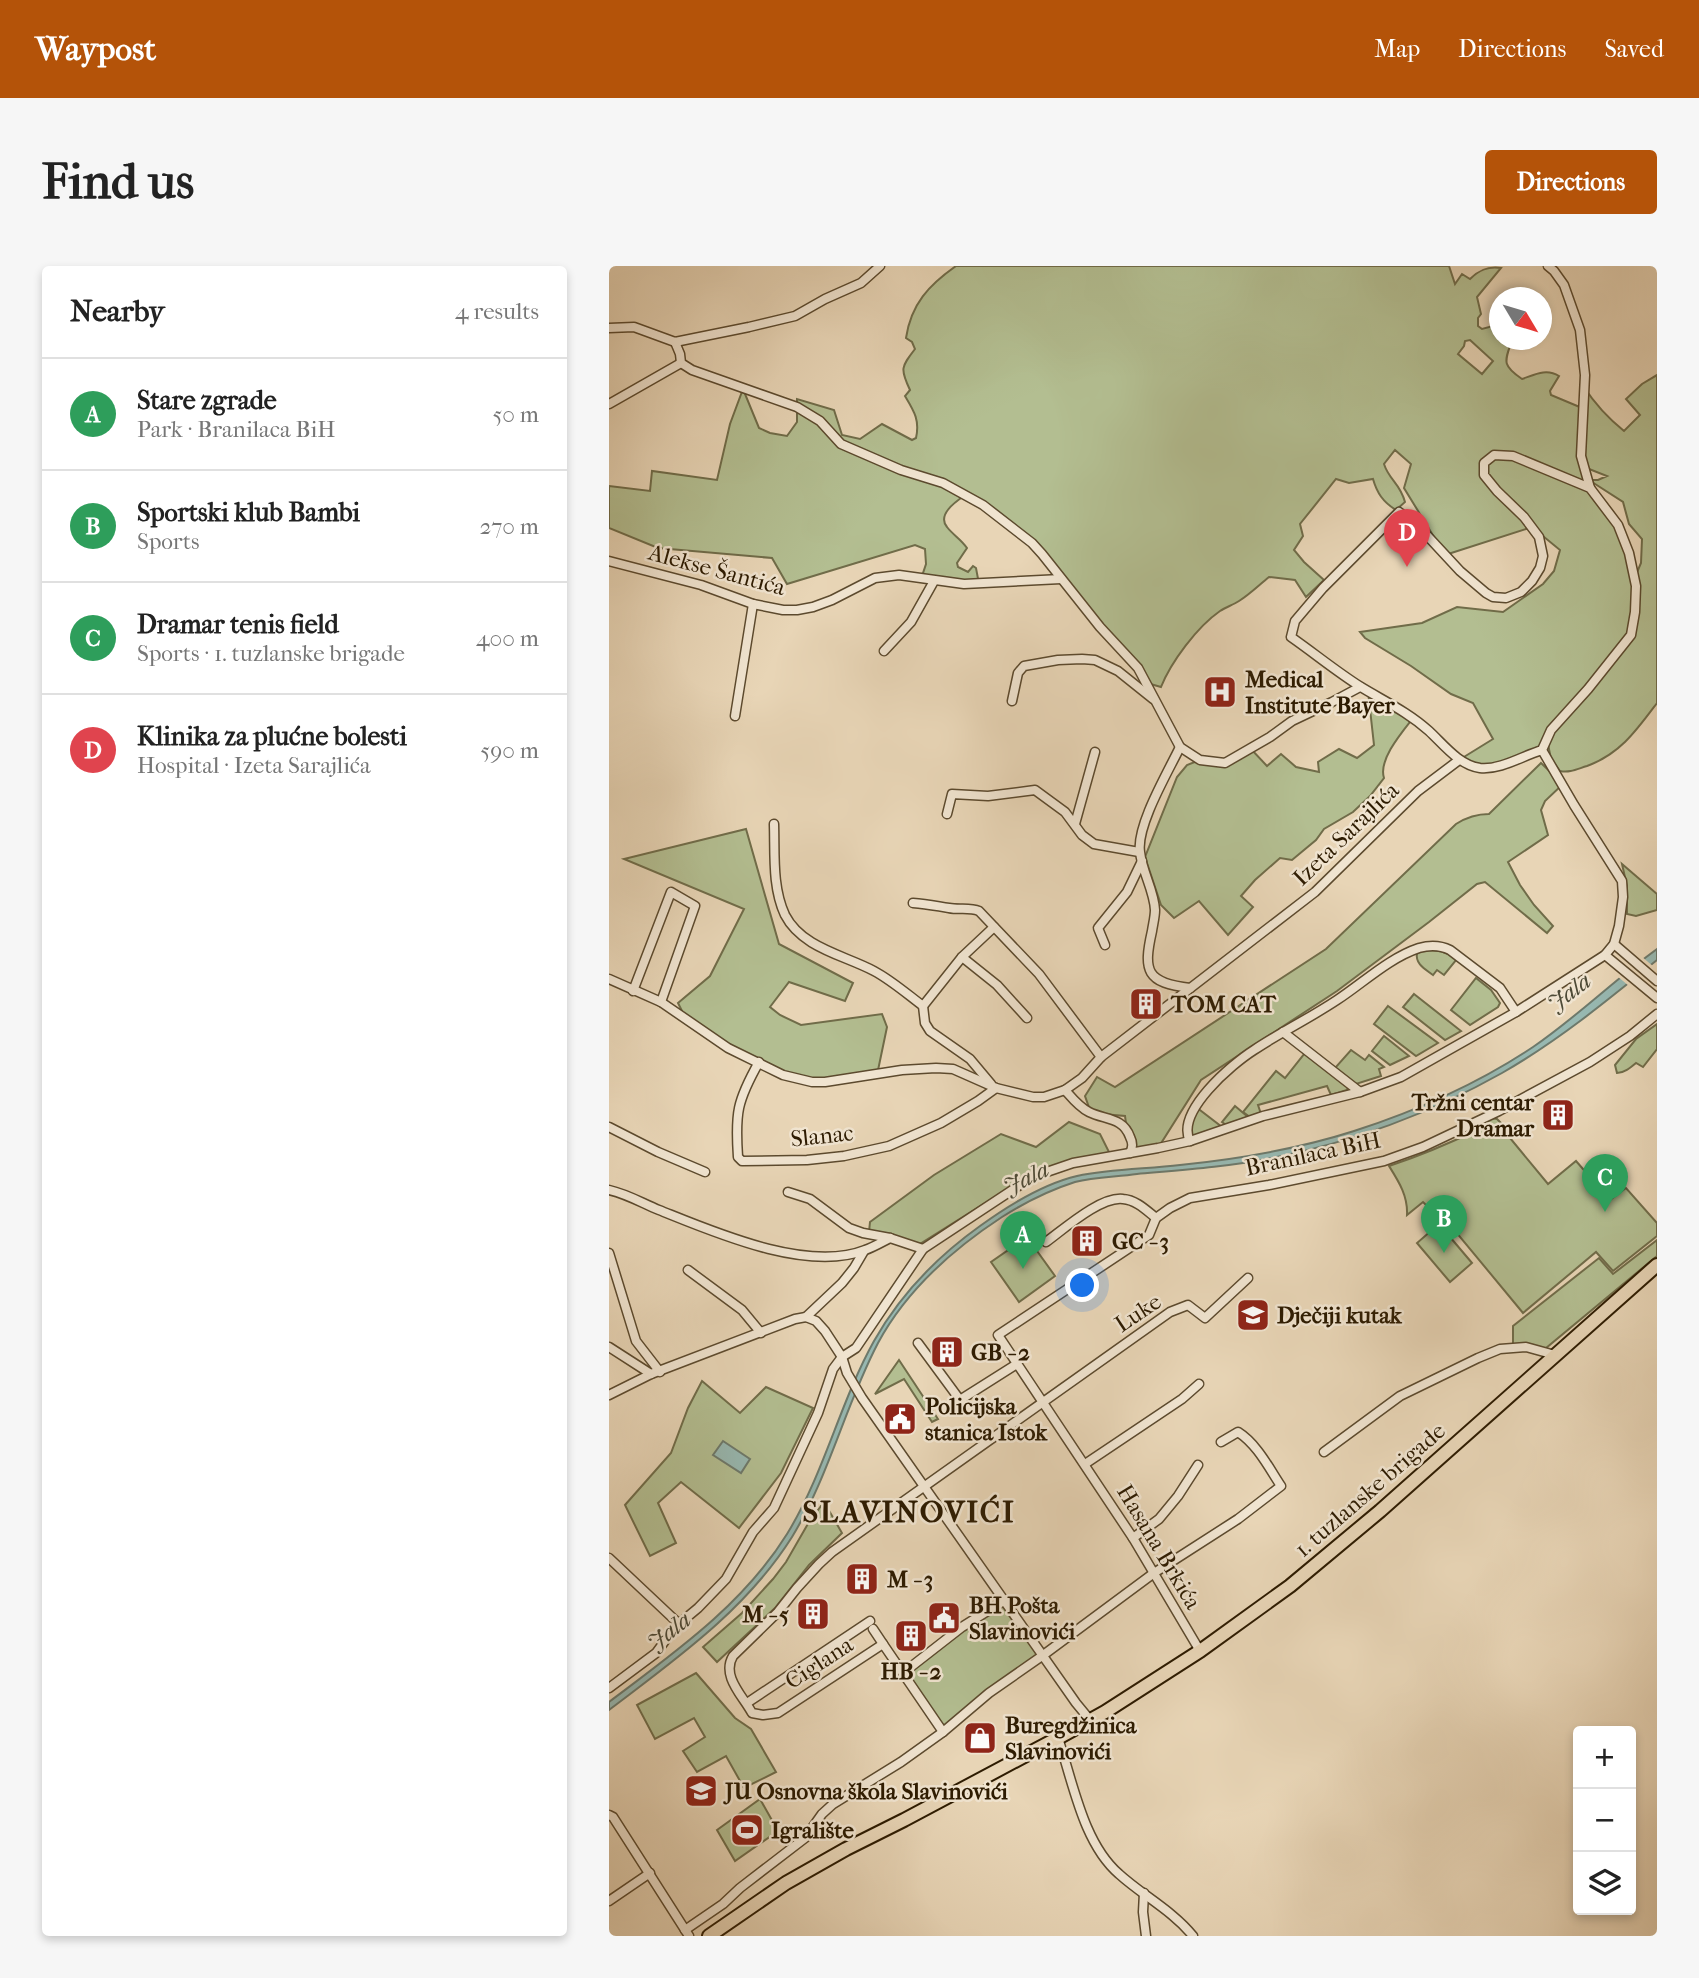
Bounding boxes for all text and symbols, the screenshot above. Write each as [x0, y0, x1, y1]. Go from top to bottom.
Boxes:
text: Waypost [35, 30, 156, 69]
text: Map [1374, 35, 1420, 63]
text: Directions [1458, 35, 1566, 63]
text: Saved [1604, 35, 1664, 63]
button: Directions [1485, 150, 1657, 214]
text: Find us [42, 153, 194, 211]
north arrow [1489, 287, 1552, 350]
text: Nearby [70, 294, 165, 329]
text: 4 results [455, 298, 539, 325]
text: Stare zgrade [137, 385, 277, 416]
text: A [86, 401, 100, 428]
text: 50 m [492, 401, 539, 428]
text: Park · Branilaca BiH [137, 416, 335, 443]
text: Sportski klub Bambi [137, 497, 360, 528]
pin: D [1384, 509, 1430, 567]
text: B [86, 513, 100, 540]
text: 270 m [479, 513, 539, 540]
text: Sports [137, 528, 199, 555]
street label: Alekse Šantića [645, 539, 789, 601]
text: Dramar tenis field [137, 609, 339, 640]
text: C [85, 625, 101, 652]
text: 400 m [476, 625, 539, 652]
text: Sports · 1. tuzlanske brigade [137, 640, 405, 667]
place label: Medical Institute Bayer [1245, 666, 1396, 719]
hospital icon: Medical Institute Bayer [1201, 673, 1239, 711]
text: Klinika za plućne bolesti [137, 721, 407, 752]
text: D [84, 737, 102, 764]
text: 590 m [480, 737, 539, 764]
text: Hospital · Izeta Sarajlića [137, 752, 371, 779]
street label: Izeta Sarajlića [1287, 777, 1405, 891]
water label: Jala [1542, 967, 1596, 1017]
building icon: TOM CAT [1127, 985, 1165, 1023]
place label: TOM CAT [1170, 991, 1277, 1018]
place label: Tržni centar Dramar [1411, 1089, 1535, 1142]
building icon: Tržni centar Dramar [1539, 1096, 1577, 1134]
street label: Slanac [789, 1119, 855, 1153]
street label: Branilaca BiH [1243, 1126, 1383, 1182]
pin: C [1582, 1154, 1628, 1212]
water label: Jala [999, 1155, 1053, 1201]
pin: B [1421, 1195, 1467, 1253]
pin: A [1000, 1211, 1046, 1269]
building icon: GC - 3 [1068, 1222, 1106, 1260]
place label: GC - 3 [1112, 1228, 1169, 1255]
your location [1065, 1268, 1099, 1302]
street label: Luke [1110, 1288, 1166, 1338]
school or university icon: Dječiji kutak [1234, 1296, 1272, 1334]
place label: Dječiji kutak [1277, 1302, 1403, 1329]
building icon: GB - 2 [928, 1333, 966, 1371]
place label: GB - 2 [971, 1339, 1030, 1366]
place label: Policijska stanica Istok [925, 1393, 1048, 1446]
public building icon: Policijska stanica Istok [881, 1400, 919, 1438]
street label: 1. tuzlanske brigade [1289, 1417, 1451, 1563]
street label: Hasana Brkića [1111, 1480, 1207, 1615]
district label: SLAVINOVIĆI [802, 1494, 1016, 1530]
building icon: M - 3 [843, 1560, 881, 1598]
place label: M - 3 [887, 1566, 933, 1593]
place label: BH Pošta Slavinovići [969, 1592, 1076, 1645]
building icon: M - 5 [794, 1595, 832, 1633]
public building icon: BH Pošta Slavinovići [925, 1599, 963, 1637]
place label: M - 5 [742, 1601, 789, 1628]
water label: Jala [642, 1605, 696, 1657]
building icon: HB - 2 [892, 1617, 930, 1655]
street label: Ciglana [780, 1631, 858, 1695]
place label: HB - 2 [881, 1658, 942, 1685]
place label: Buregdžinica Slavinovići [1005, 1712, 1138, 1765]
shop icon: Buregdžinica Slavinovići [961, 1719, 999, 1757]
map controls [1573, 1726, 1636, 1915]
button: + [1573, 1726, 1636, 1789]
school or university icon: JU Osnovna škola Slavinovići [682, 1772, 720, 1810]
place label: JU Osnovna škola Slavinovići [723, 1778, 1008, 1805]
button: − [1573, 1789, 1636, 1852]
sports icon: Igralište [728, 1811, 766, 1849]
place label: Igralište [771, 1817, 855, 1844]
button: layers [1573, 1852, 1636, 1915]

